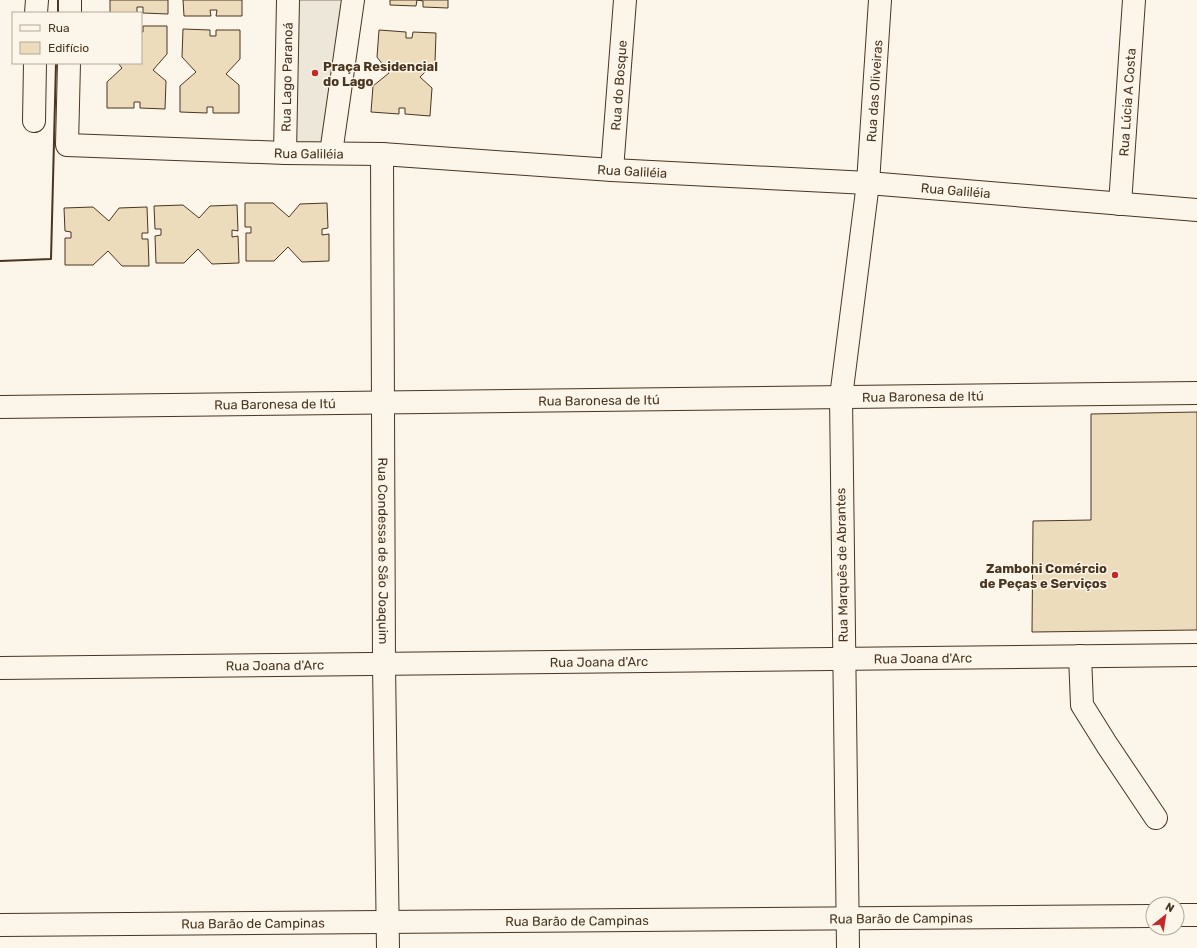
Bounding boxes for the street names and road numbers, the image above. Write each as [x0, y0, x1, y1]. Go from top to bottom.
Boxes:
street label: Rua Lago Paranoá [278, 22, 295, 132]
street label: Rua do Bosque [608, 39, 629, 131]
street label: Rua das Oliveiras [863, 39, 885, 143]
street label: Rua Lúcia A Costa [1116, 48, 1138, 157]
street label: Rua Galiléia [274, 145, 344, 161]
street label: Rua Galiléia [597, 161, 668, 180]
street label: Rua Galiléia [920, 180, 991, 201]
street label: Rua Baronesa de Itú [862, 388, 984, 404]
street label: Rua Baronesa de Itú [538, 392, 660, 408]
street label: Rua Baronesa de Itú [214, 396, 336, 412]
street label: Rua Condessa de São Joaquim [376, 458, 391, 644]
street label: Rua Marquês de Abrantes [833, 487, 851, 643]
street label: Rua Joana d'Arc [874, 650, 972, 666]
street label: Rua Joana d'Arc [550, 653, 648, 670]
street label: Rua Joana d'Arc [226, 657, 324, 673]
street label: Rua Barão de Campinas [829, 910, 973, 926]
street label: Rua Barão de Campinas [505, 912, 649, 929]
street label: Rua Barão de Campinas [181, 915, 325, 931]

